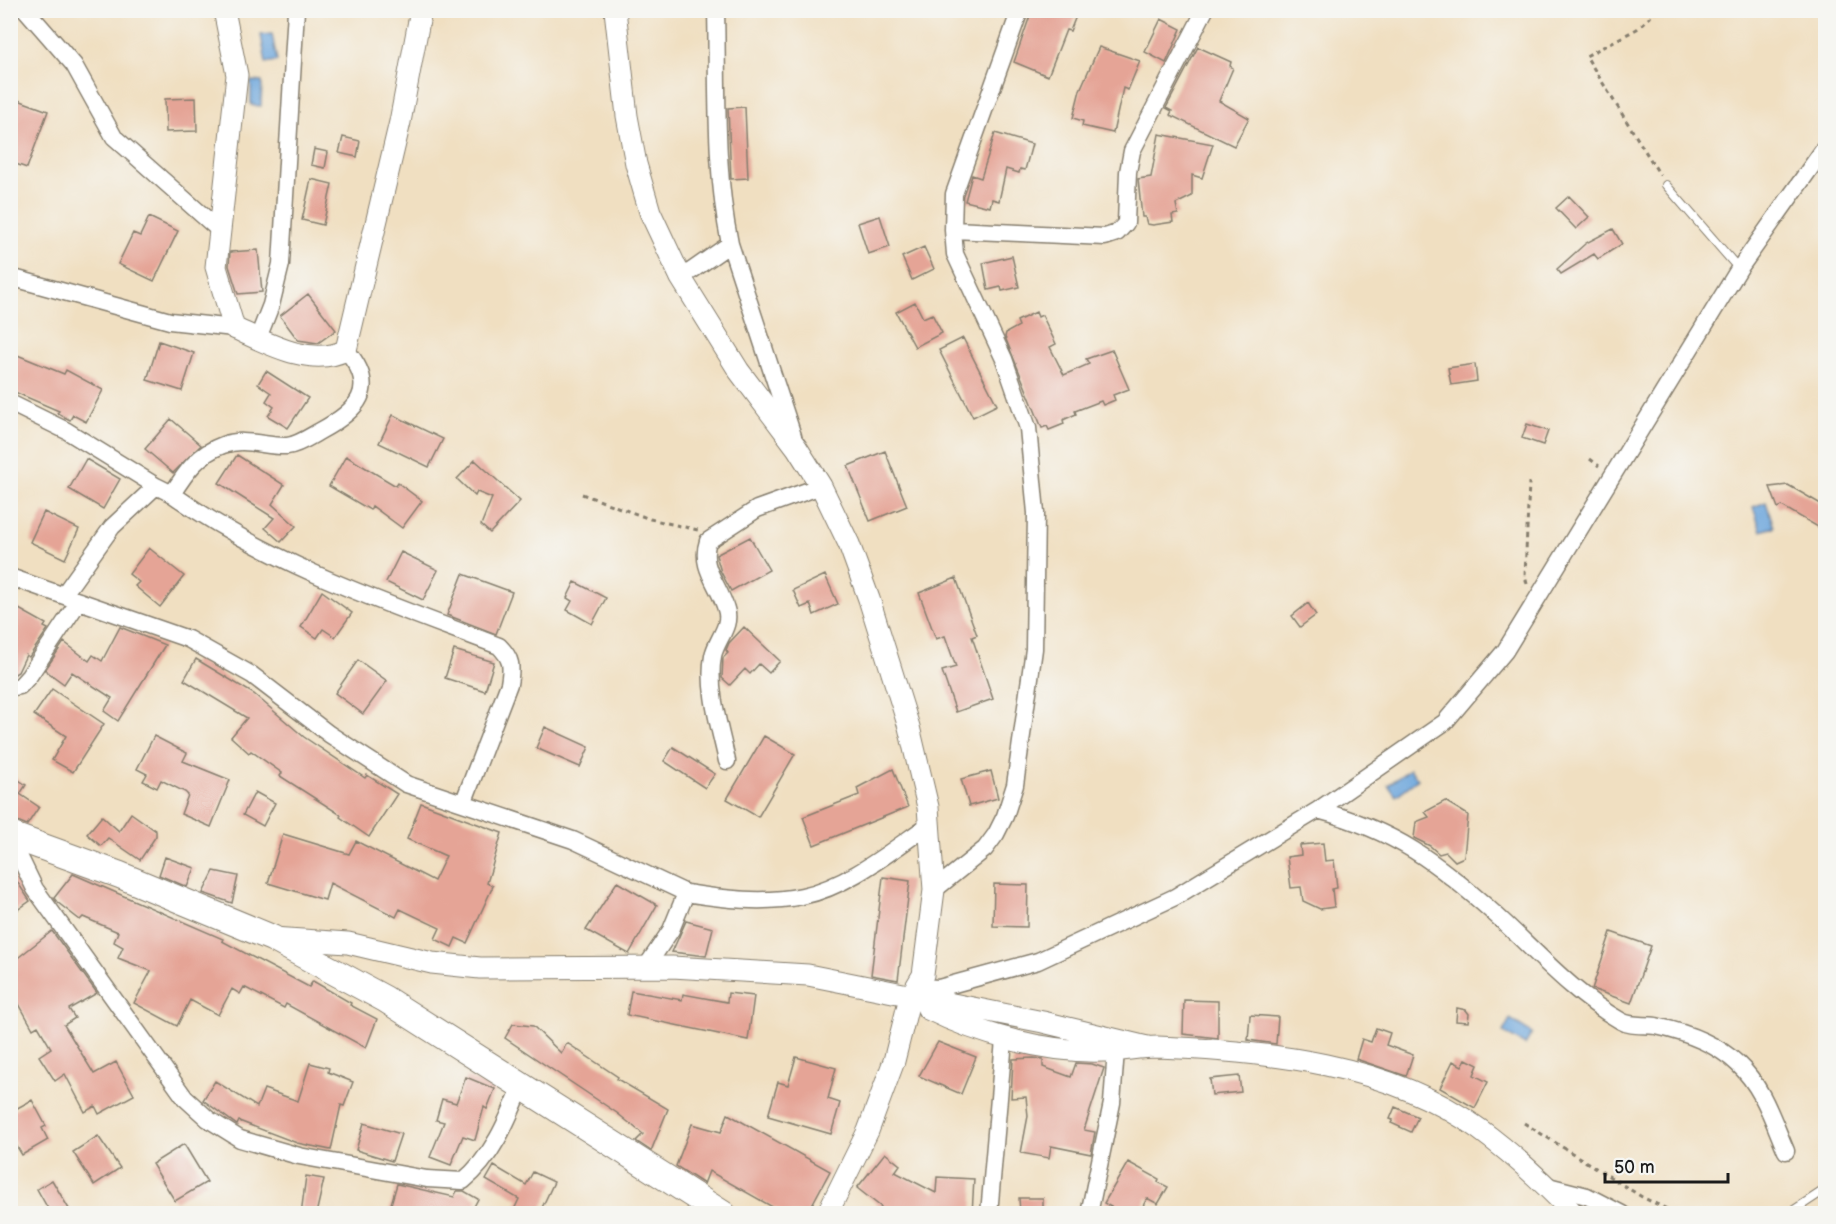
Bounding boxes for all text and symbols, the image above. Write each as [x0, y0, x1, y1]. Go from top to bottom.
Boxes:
scale bar [1605, 1146, 1728, 1184]
text: 50 m [1614, 1157, 1655, 1178]

